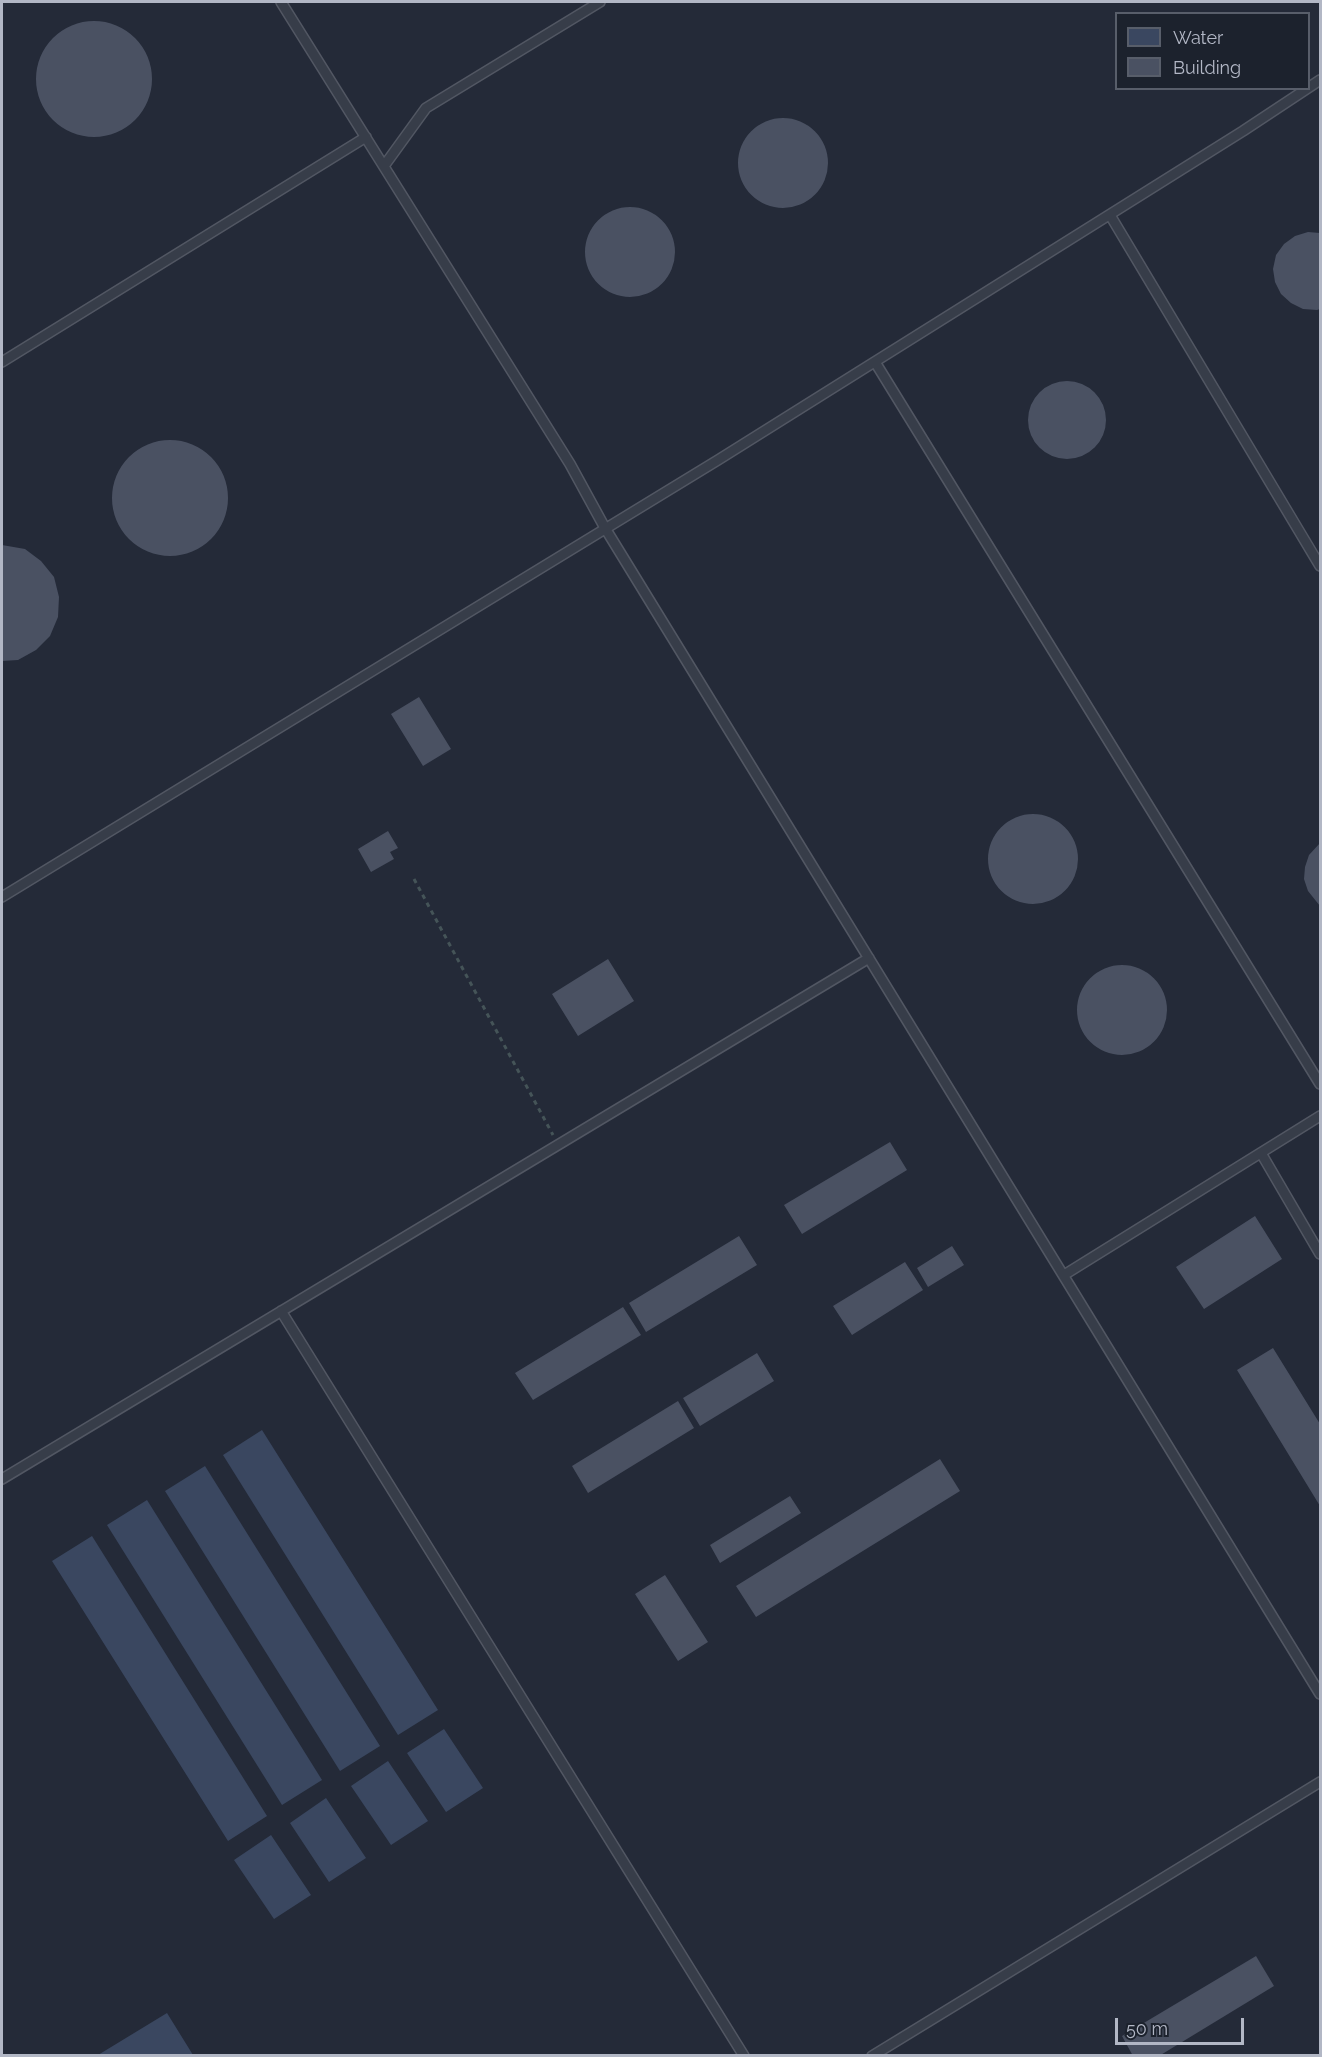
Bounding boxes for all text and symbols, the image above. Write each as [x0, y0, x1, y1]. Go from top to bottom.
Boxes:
legend [1115, 12, 1310, 90]
text: Water [1173, 27, 1223, 48]
text: Building [1173, 57, 1241, 78]
scale bar [1118, 2006, 1247, 2044]
text: 50 m [1126, 2018, 1168, 2039]

